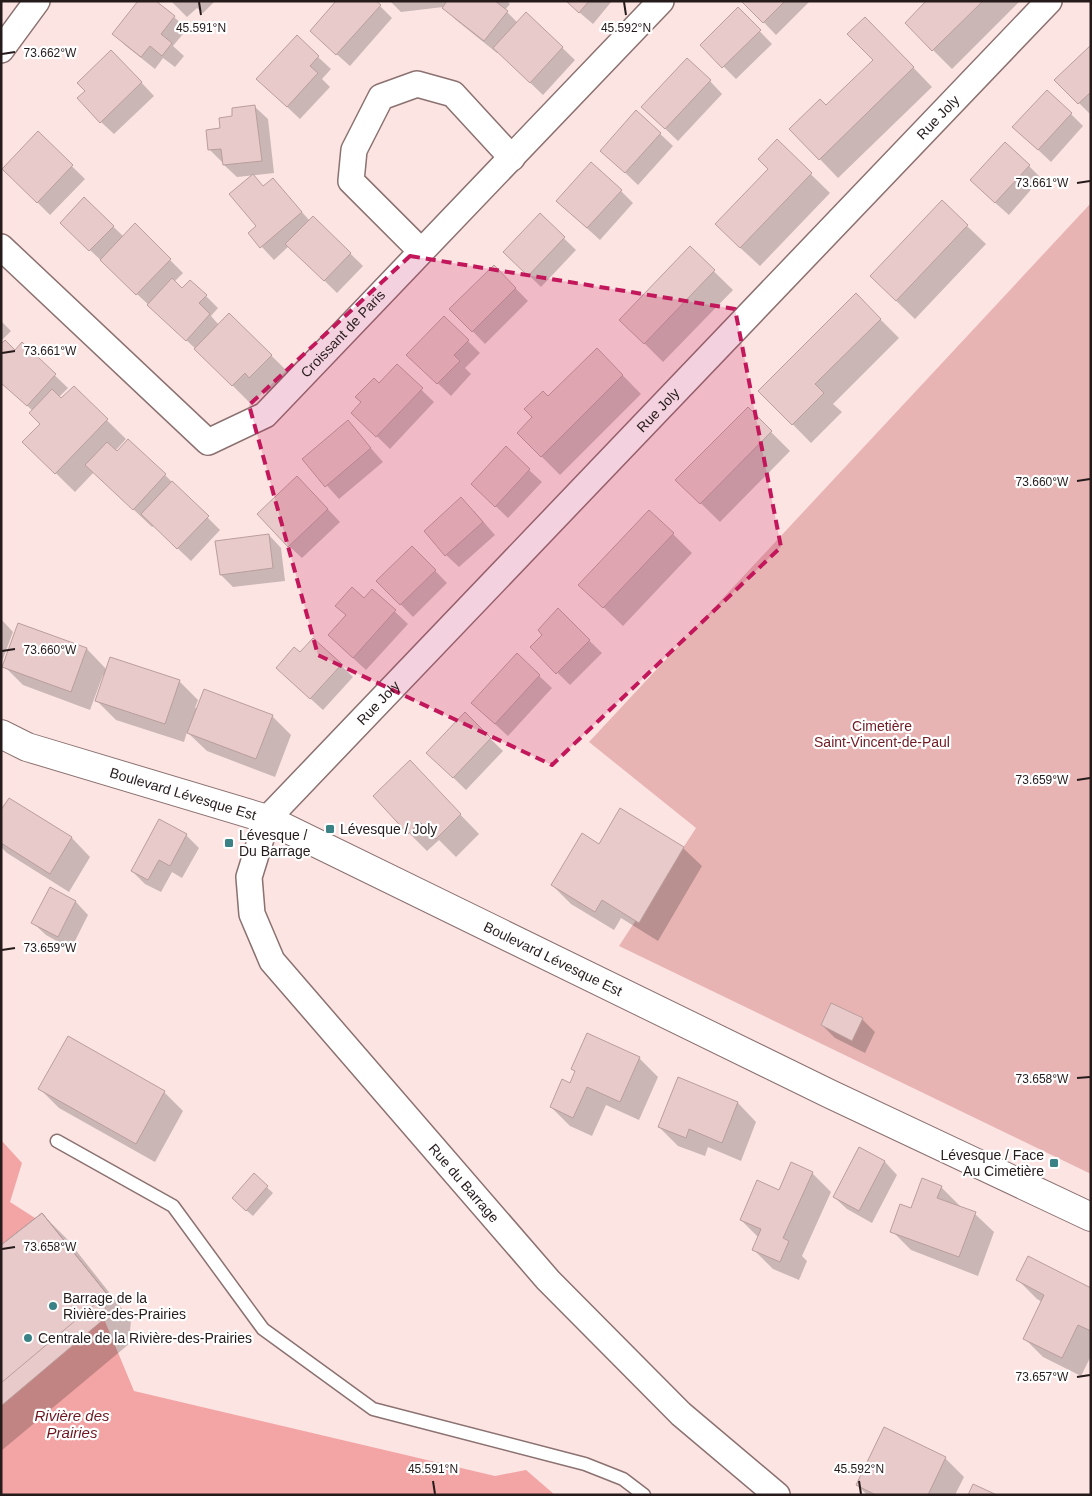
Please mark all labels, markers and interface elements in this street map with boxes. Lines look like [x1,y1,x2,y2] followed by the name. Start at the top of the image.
[176,21,226,35] text: 45.591°N
[601,21,651,35] text: 45.592°N
[24,46,77,60] text: 73.662°W
[913,92,962,142] street label: Rue Joly
[1016,176,1069,190] text: 73.661°W
[297,287,388,381] street label: Croissant de Paris
[24,344,77,358] text: 73.661°W
[633,385,683,435] street label: Rue Joly
[1016,475,1069,489] text: 73.660°W
[24,643,77,657] text: 73.660°W
[354,678,403,728] street label: Rue Joly
[814,718,950,750] park label: Cimetière Saint-Vincent-de-Paul
[108,764,258,823] street label: Boulevard Lévesque Est
[1016,773,1069,787] text: 73.659°W
[340,821,437,837] place label: Lévesque / Joly
[324,823,336,835] marker: Lévesque / Joly
[239,827,311,859] place label: Lévesque / Du Barrage
[223,837,235,849] marker: Lévesque / Du Barrage
[481,918,625,999] street label: Boulevard Lévesque Est
[24,941,77,955] text: 73.659°W
[1016,1072,1069,1086] text: 73.658°W
[426,1140,503,1226] street label: Rue du Barrage
[940,1147,1044,1179] place label: Lévesque / Face Au Cimetière
[1048,1157,1060,1169] marker: Lévesque / Face Au Cimetière
[24,1240,77,1254] text: 73.658°W
[63,1290,186,1322] place label: Barrage de la Rivière-des-Prairies
[47,1300,59,1312] marker: Barrage de la Rivière-des-Prairies
[38,1330,252,1346] place label: Centrale de la Rivière-des-Prairies
[22,1332,34,1344] marker: Centrale de la Rivière-des-Prairies
[1016,1370,1069,1384] text: 73.657°W
[34,1407,110,1441] water label: Rivière des Prairies
[408,1462,458,1476] text: 45.591°N
[834,1462,884,1476] text: 45.592°N

